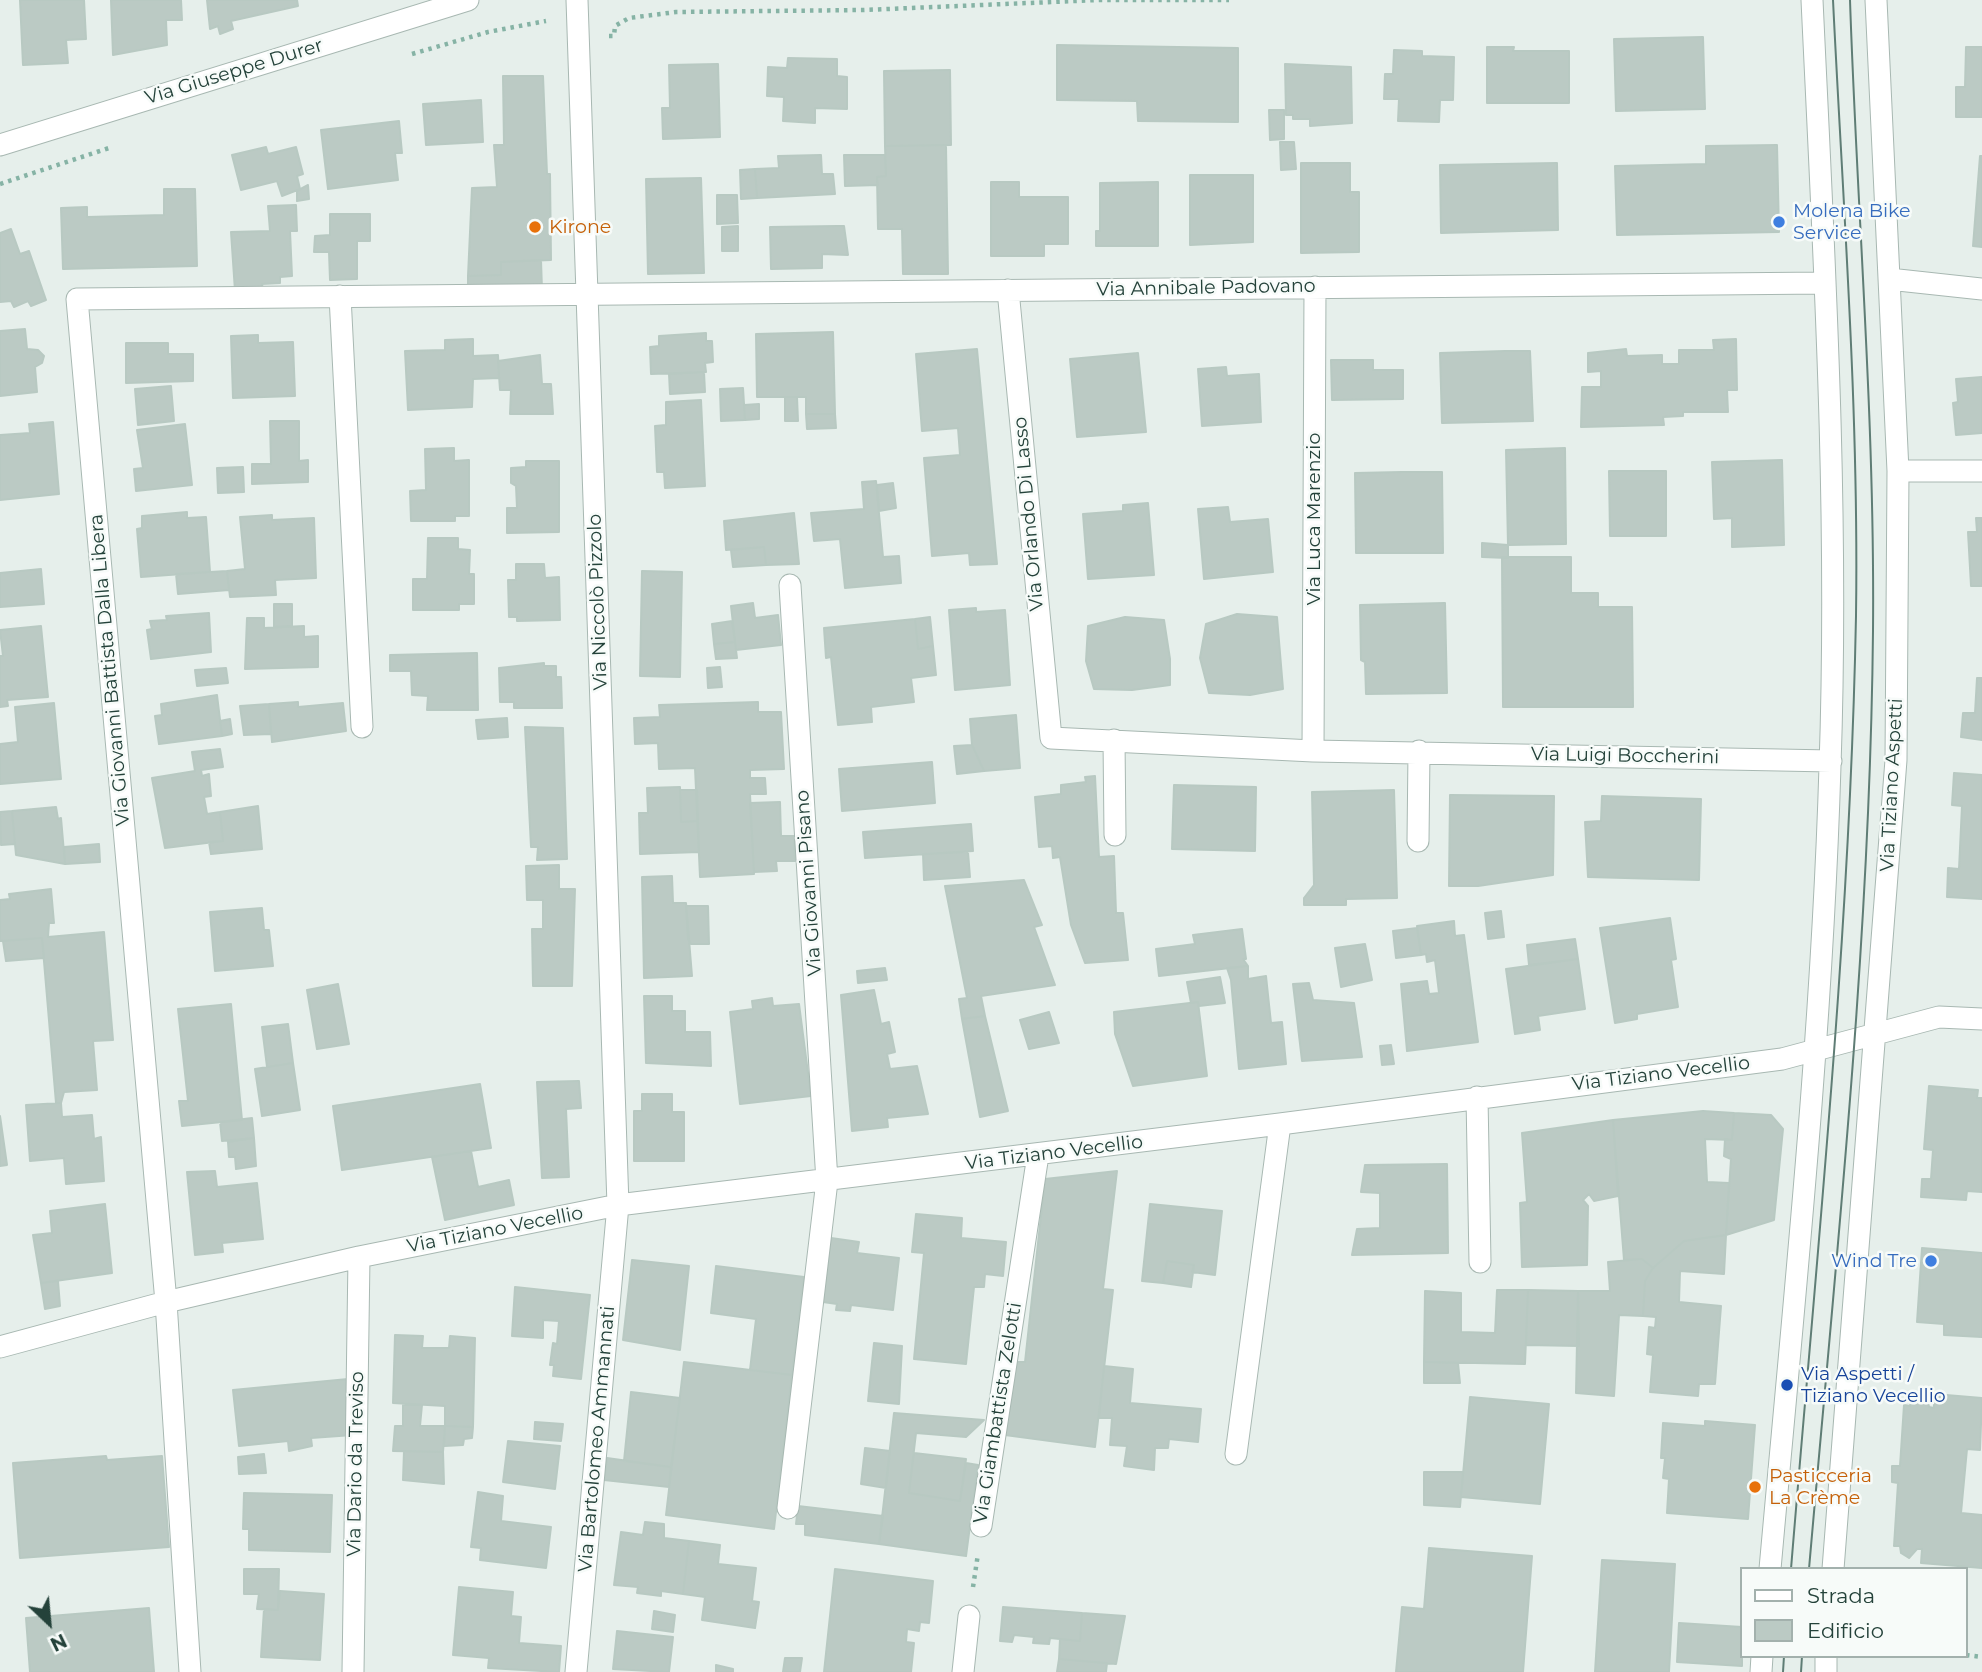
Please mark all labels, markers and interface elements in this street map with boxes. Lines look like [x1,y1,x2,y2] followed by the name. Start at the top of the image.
[142,34,326,110] street label: Via Giuseppe Durer
[1793,200,1911,244] place label: Molena Bike Service
[1771,214,1787,230] marker: Molena Bike Service
[549,216,611,238] place label: Kirone
[527,219,543,235] marker: Kirone
[1096,275,1316,301] street label: Via Annibale Padovano
[1009,416,1049,612] street label: Via Orlando Di Lasso
[1303,433,1325,605] street label: Via Luca Marenzio
[85,513,135,827] street label: Via Giovanni Battista Dalla Libera
[584,513,612,691] street label: Via Niccolò Pizzolo
[1876,698,1908,872] street label: Via Tiziano Aspetti
[1531,743,1719,769] street label: Via Luigi Boccherini
[791,789,827,977] street label: Via Giovanni Pisano
[1571,1052,1751,1096] street label: Via Tiziano Vecellio
[964,1131,1144,1175] street label: Via Tiziano Vecellio
[405,1202,585,1258] street label: Via Tiziano Vecellio
[1831,1250,1917,1272] place label: Wind Tre
[1923,1253,1939,1269] marker: Wind Tre
[969,1301,1027,1525] street label: Via Giambattista Zelotti
[574,1305,620,1573] street label: Via Bartolomeo Ammannati
[1801,1363,1946,1407] place label: Via Aspetti / Tiziano Vecellio
[343,1371,369,1557] street label: Via Dario da Treviso
[1779,1377,1795,1393] marker: Via Aspetti / Tiziano Vecellio
[1769,1465,1872,1509] place label: Pasticceria La Crème
[1747,1479,1763,1495] marker: Pasticceria La Crème
[1741,1567,1968,1658] legend
[1807,1583,1875,1608] text: Strada
[14,1588,84,1658] north arrow
[1807,1618,1884,1643] text: Edificio
[46,1629,70,1656] text: N

